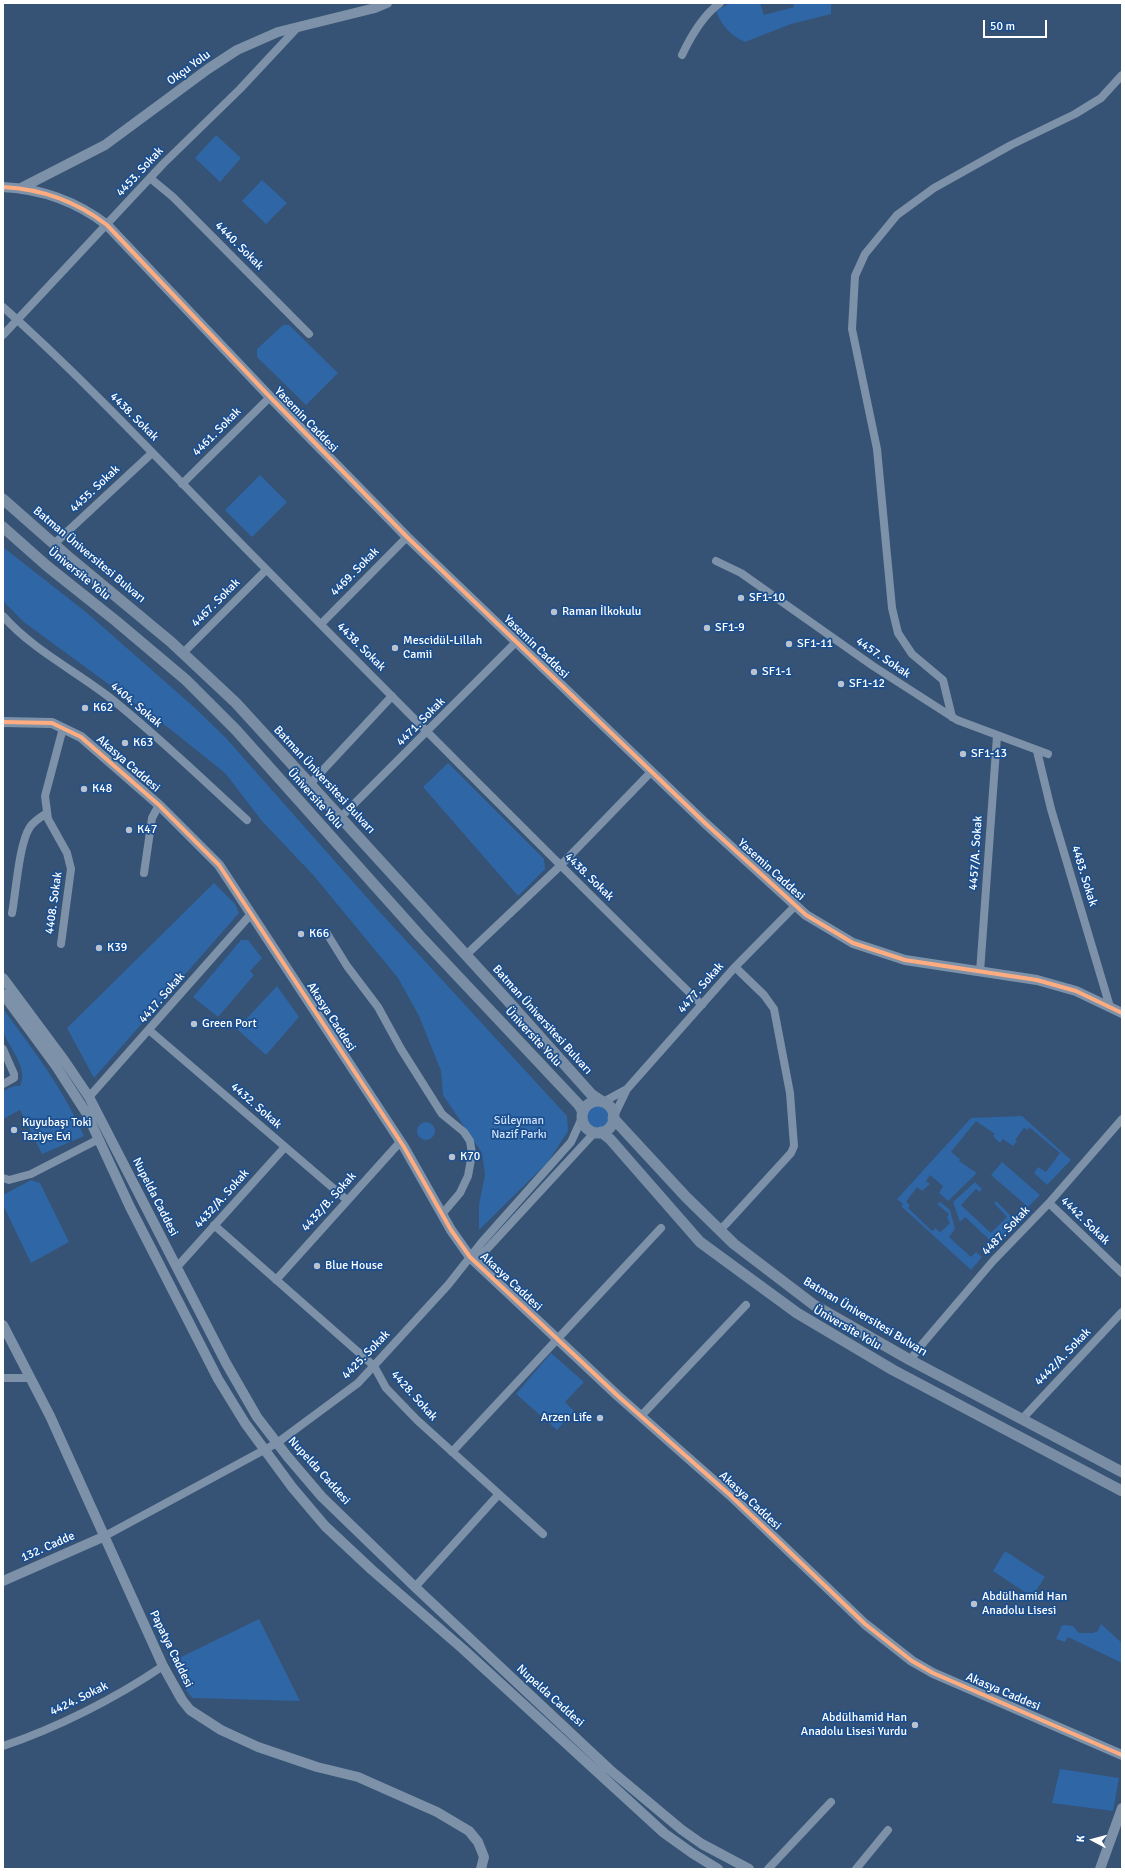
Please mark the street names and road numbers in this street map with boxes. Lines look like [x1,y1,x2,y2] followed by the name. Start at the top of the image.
[165,47,213,89] street label: Okçu Yolu
[113,144,167,200] street label: 4453. Sokak
[212,219,266,273] street label: 4440. Sokak
[271,384,341,456] street label: Yasemin Caddesi
[107,390,161,444] street label: 4438. Sokak
[190,405,244,459] street label: 4461. Sokak
[67,462,123,516] street label: 4455. Sokak
[30,504,148,606] street label: Batman Üniversitesi Bulvarı
[45,544,113,604] street label: Üniversite Yolu
[328,545,382,599] street label: 4469. Sokak
[189,576,243,630] street label: 4467. Sokak
[500,612,572,682] street label: Yasemin Caddesi
[334,620,388,674] street label: 4438. Sokak
[853,634,913,682] street label: 4457. Sokak
[107,679,165,731] street label: 4404. Sokak
[394,695,448,749] street label: 4471. Sokak
[270,723,378,837] street label: Batman Üniversitesi Bulvarı
[93,733,163,795] street label: Akasya Caddesi
[284,766,346,832] street label: Üniversite Yolu
[966,815,986,891] street label: 4457/A. Sokak
[734,836,808,904] street label: Yasemin Caddesi
[1068,844,1100,908] street label: 4483. Sokak
[561,850,617,904] street label: 4438. Sokak
[43,871,65,935] street label: 4408. Sokak
[675,960,727,1016] street label: 4477. Sokak
[489,962,595,1078] street label: Batman Üniversitesi Bulvarı
[136,970,188,1026] street label: 4417. Sokak
[303,980,359,1054] street label: Akasya Caddesi
[502,1004,564,1070] street label: Üniversite Yolu
[228,1080,284,1132] street label: 4432. Sokak
[129,1155,181,1239] street label: Nupelda Caddesi
[192,1166,252,1232] street label: 4432/A. Sokak
[299,1169,359,1235] street label: 4432/B. Sokak
[1057,1194,1113,1248] street label: 4442. Sokak
[979,1203,1033,1259] street label: 4487. Sokak
[477,1250,545,1314] street label: Akasya Caddesi
[800,1274,930,1360] street label: Batman Üniversitesi Bulvarı
[810,1303,884,1353] street label: Üniversite Yolu
[1032,1325,1094,1389] street label: 4442/A. Sokak
[339,1327,393,1383] street label: 4425. Sokak
[388,1368,440,1424] street label: 4428. Sokak
[285,1434,353,1508] street label: Nupelda Caddesi
[716,1469,784,1533] street label: Akasya Caddesi
[19,1529,77,1565] street label: 132. Cadde
[146,1608,196,1690] street label: Papatya Caddesi
[513,1662,587,1730] street label: Nupelda Caddesi
[964,1670,1042,1714] street label: Akasya Caddesi
[48,1679,110,1719] street label: 4424. Sokak

